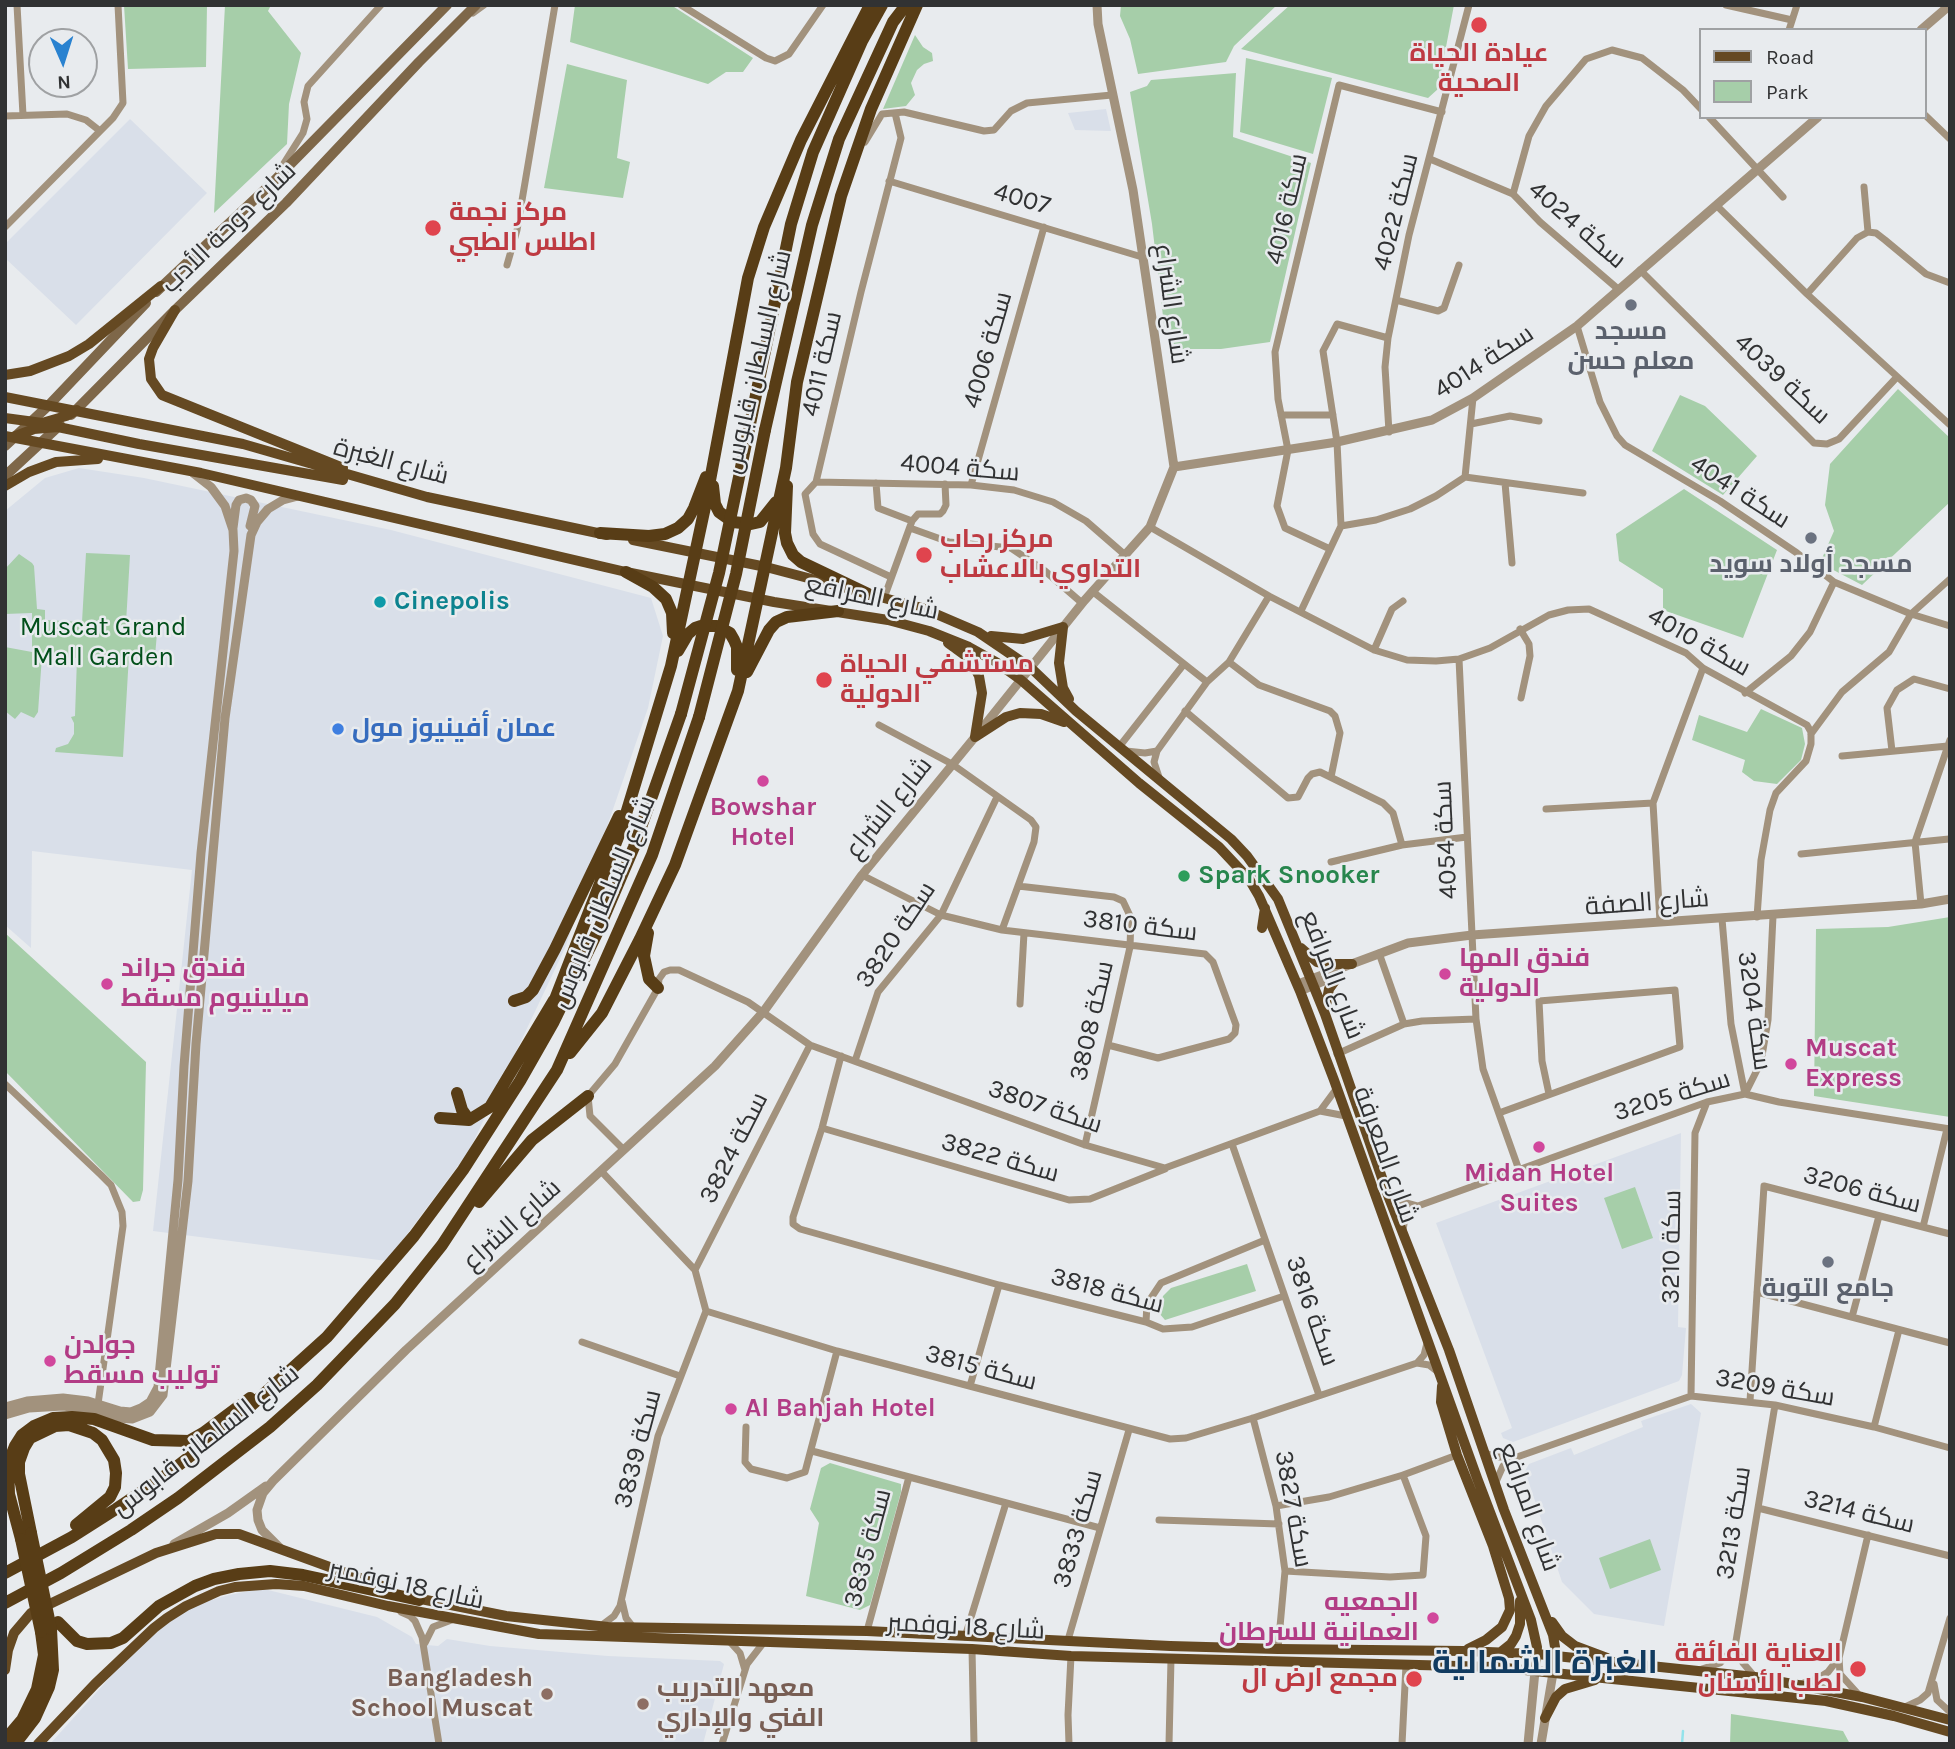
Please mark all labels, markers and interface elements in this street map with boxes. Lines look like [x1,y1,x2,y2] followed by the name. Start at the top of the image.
[1469,15,1489,35] marker: عيادة الحياة الصحية
[28,28,98,98] north arrow
[1700,28,1927,119] legend
[1410,38,1548,100] place label: عيادة الحياة الصحية
[1766,45,1814,69] text: Road
[57,71,71,93] text: N
[1766,80,1809,104] text: Park
[1259,150,1315,268] street label: سكة 4016
[1366,150,1426,274] street label: سكة 4022
[155,156,303,300] street label: شارع دوحة الأدب
[1522,174,1632,276] street label: سكة 4024
[990,176,1054,222] street label: 4007
[449,197,597,258] place label: مركز نجمة اطلس الطبي
[423,218,443,238] marker: مركز نجمة اطلس الطبي
[1147,242,1195,366] street label: شارع الشراع
[717,247,799,477] street label: شارع السلطان قابوس
[956,288,1020,412] street label: سكة 4006
[1623,297,1639,313] marker: مسجد معلم حسن
[795,308,849,420] street label: سكة 4011
[1568,316,1694,378] place label: مسجد معلم حسن
[1428,318,1540,406] street label: سكة 4014
[1727,327,1837,431] street label: سكة 4039
[330,432,452,492] street label: شارع الغبرة
[899,447,1021,489] street label: سكة 4004
[1684,448,1796,536] street label: سكة 4041
[940,524,1141,586] place label: مركز رحاب التداوي بالاعشاب
[1803,530,1819,546] marker: مسجد أولاد سويد
[914,545,934,565] marker: مركز رحاب التداوي بالاعشاب
[1709,549,1913,581] place label: مسجد أولاد سويد
[803,569,941,627] street label: شارع المرافع
[394,586,510,618] place label: Cinepolis
[372,594,388,610] marker: Cinepolis
[1642,600,1756,684] street label: سكة 4010
[20,612,186,674] park label: Muscat Grand Mall Garden
[840,649,1034,710] place label: مستشفي الحياة الدولية
[814,670,834,690] marker: مستشفي الحياة الدولية
[352,713,556,745] place label: عمان أفينيوز مول
[330,721,346,737] marker: عمان أفينيوز مول
[839,751,939,865] street label: شارع الشراع
[755,773,771,789] marker: Bowshar Hotel
[1427,780,1465,900] street label: سكة 4054
[545,791,663,1013] street label: شارع السلطان قابوس
[710,792,816,854] place label: Bowshar Hotel
[1198,860,1379,892] place label: Spark Snooker
[1176,868,1192,884] marker: Spark Snooker
[849,876,943,994] street label: سكة 3820
[1584,883,1710,923] street label: شارع الصفة
[1081,903,1199,949] street label: سكة 3810
[1293,906,1371,1044] street label: شارع المرافع
[1459,943,1590,1004] place label: فندق المها الدولية
[1730,949,1778,1073] street label: سكة 3204
[121,953,310,1014] place label: فندق جراند ميلينيوم مسقط
[1063,958,1121,1084] street label: سكة 3808
[1437,966,1453,982] marker: فندق المها الدولية
[99,976,115,992] marker: فندق جراند ميلينيوم مسقط
[1805,1033,1902,1094] place label: Muscat Express
[1783,1056,1799,1072] marker: Muscat Express
[1610,1063,1734,1129] street label: سكة 3205
[984,1073,1106,1141] street label: سكة 3807
[1346,1082,1424,1228] street label: شارع المعرفة
[693,1087,775,1209] street label: سكة 3824
[937,1126,1063,1190] street label: سكة 3822
[1531,1139,1547,1155] marker: Midan Hotel Suites
[1464,1158,1614,1220] place label: Midan Hotel Suites
[1800,1159,1924,1221] street label: سكة 3206
[456,1173,568,1277] street label: شارع الشراع
[1655,1190,1689,1304] street label: سكة 3210
[1279,1252,1345,1370] street label: سكة 3816
[1820,1254,1836,1270] marker: جامع التوبة
[1047,1261,1167,1321] street label: سكة 3818
[1762,1273,1894,1305] place label: جامع التوبة
[64,1330,219,1392] place label: جولدن توليب مسقط
[922,1338,1040,1398] street label: سكة 3815
[42,1353,58,1369] marker: جولدن توليب مسقط
[106,1358,306,1524] street label: شارع السلطان قابوس
[1713,1362,1837,1414] street label: سكة 3209
[607,1386,669,1512] street label: سكة 3839
[745,1393,936,1425] place label: Al Bahjah Hotel
[723,1401,739,1417] marker: Al Bahjah Hotel
[1491,1438,1567,1576] street label: شارع المرافع
[1267,1448,1319,1570] street label: سكة 3827
[1710,1464,1758,1582] street label: سكة 3213
[1046,1466,1110,1592] street label: سكة 3833
[1800,1483,1918,1541] street label: سكة 3214
[837,1485,899,1611] street label: سكة 3835
[325,1553,487,1617] street label: شارع 18 نوفمبر
[1219,1587,1419,1648] place label: الجمعيه العمانية للسرطان
[886,1607,1046,1647] street label: شارع 18 نوفمبر
[1425,1610,1441,1626] marker: الجمعيه العمانية للسرطان
[1674,1638,1842,1700] place label: العناية الفائقة لطب الأسنان
[1432,1644,1658,1684] district label: الغبرة الشمالية
[1848,1659,1868,1679] marker: العناية الفائقة لطب الأسنان
[351,1663,533,1724] place label: Bangladesh School Muscat
[1242,1663,1398,1695] place label: مجمع ارض ال
[1404,1669,1424,1689] marker: مجمع ارض ال
[657,1673,824,1734] place label: معهد التدريب الفني والإداري
[539,1686,555,1702] marker: Bangladesh School Muscat
[635,1696,651,1712] marker: معهد التدريب الفني والإداري

